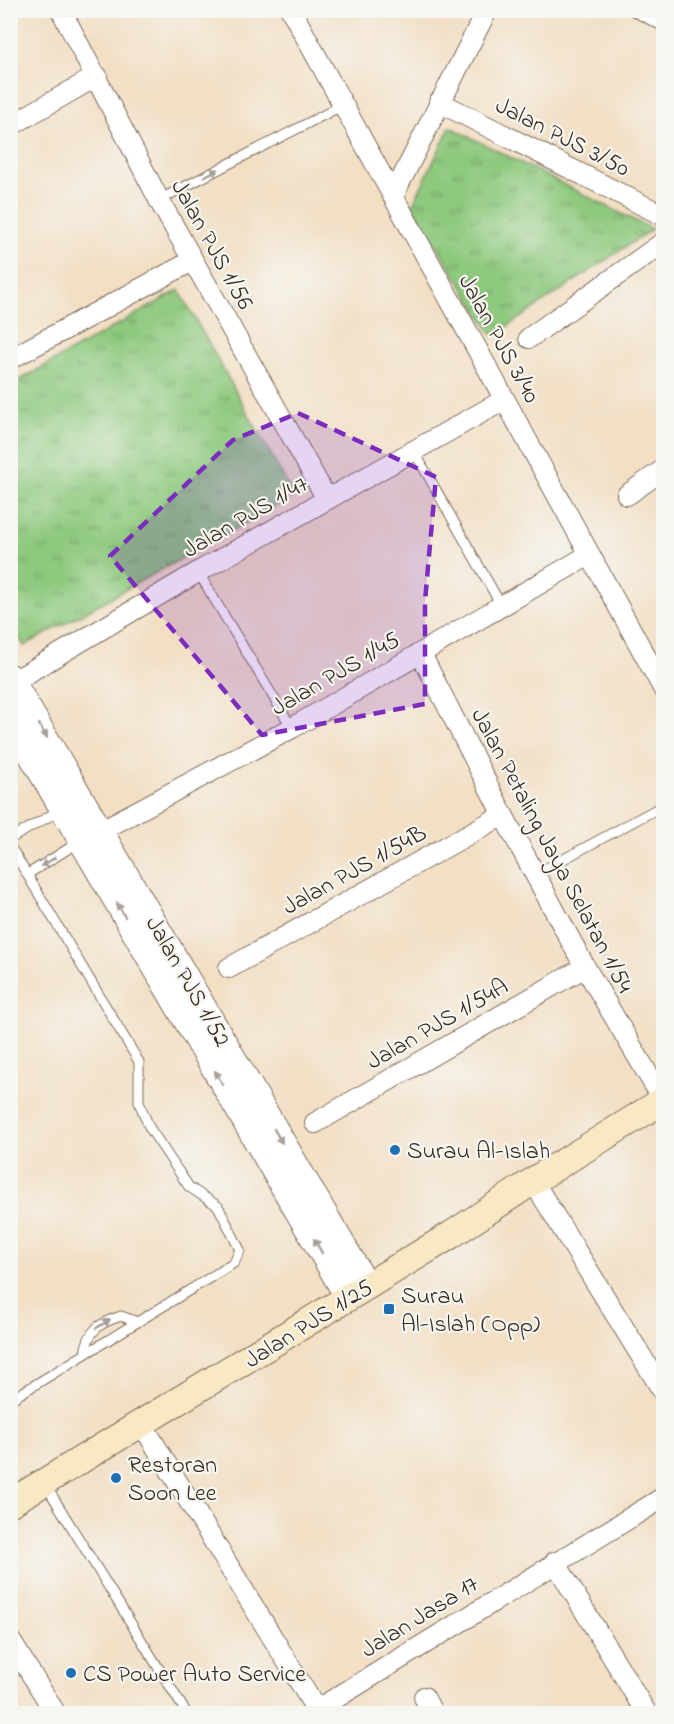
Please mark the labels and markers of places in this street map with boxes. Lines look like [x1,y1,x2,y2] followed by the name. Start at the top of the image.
[407,1135,550,1170] place label: Surau Al-Islah
[388,1143,402,1157] marker: Surau Al-Islah
[401,1280,540,1343] place label: Surau Al-Islah (Opp)
[382,1302,396,1316] marker: Surau Al-Islah (Opp)
[128,1449,217,1512] place label: Restoran Soon Lee
[109,1471,123,1485] marker: Restoran Soon Lee
[83,1658,306,1693] place label: CS Power Auto Service
[64,1666,78,1680] marker: CS Power Auto Service

